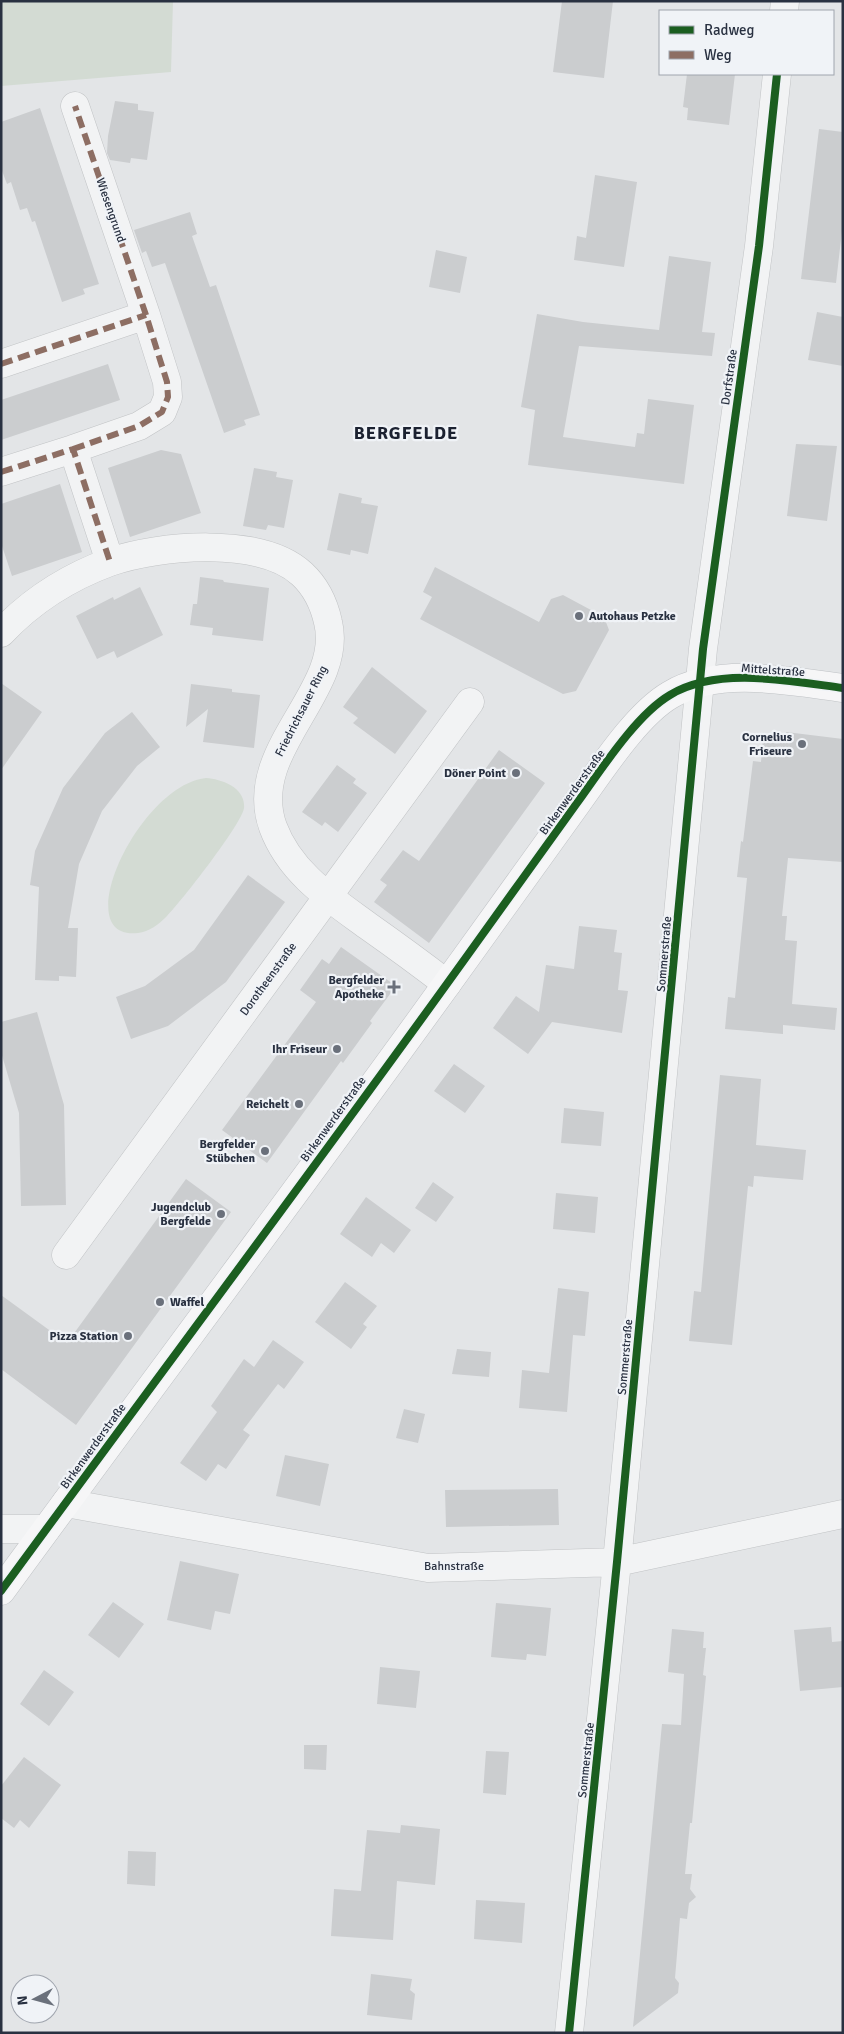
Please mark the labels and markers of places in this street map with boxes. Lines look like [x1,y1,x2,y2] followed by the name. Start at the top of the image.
[589,609,676,624] place label: Autohaus Petzke
[573,610,585,622] marker: Autohaus Petzke
[742,730,793,759] place label: Cornelius Friseure
[796,738,808,750] marker: Cornelius Friseure
[444,766,506,781] place label: Döner Point
[510,767,522,779] marker: Döner Point
[329,973,384,1002] place label: Bergfelder Apotheke
[388,981,400,993] marker: Bergfelder Apotheke
[272,1042,327,1057] place label: Ihr Friseur
[331,1043,343,1055] marker: Ihr Friseur
[246,1097,290,1112] place label: Reichelt
[293,1098,305,1110] marker: Reichelt
[200,1137,255,1166] place label: Bergfelder Stübchen
[259,1145,271,1157] marker: Bergfelder Stübchen
[151,1200,212,1229] place label: Jugendclub Bergfelde
[215,1208,227,1220] marker: Jugendclub Bergfelde
[170,1295,205,1310] place label: Waffel
[154,1296,166,1308] marker: Waffel
[50,1329,118,1344] place label: Pizza Station
[122,1330,134,1342] marker: Pizza Station

